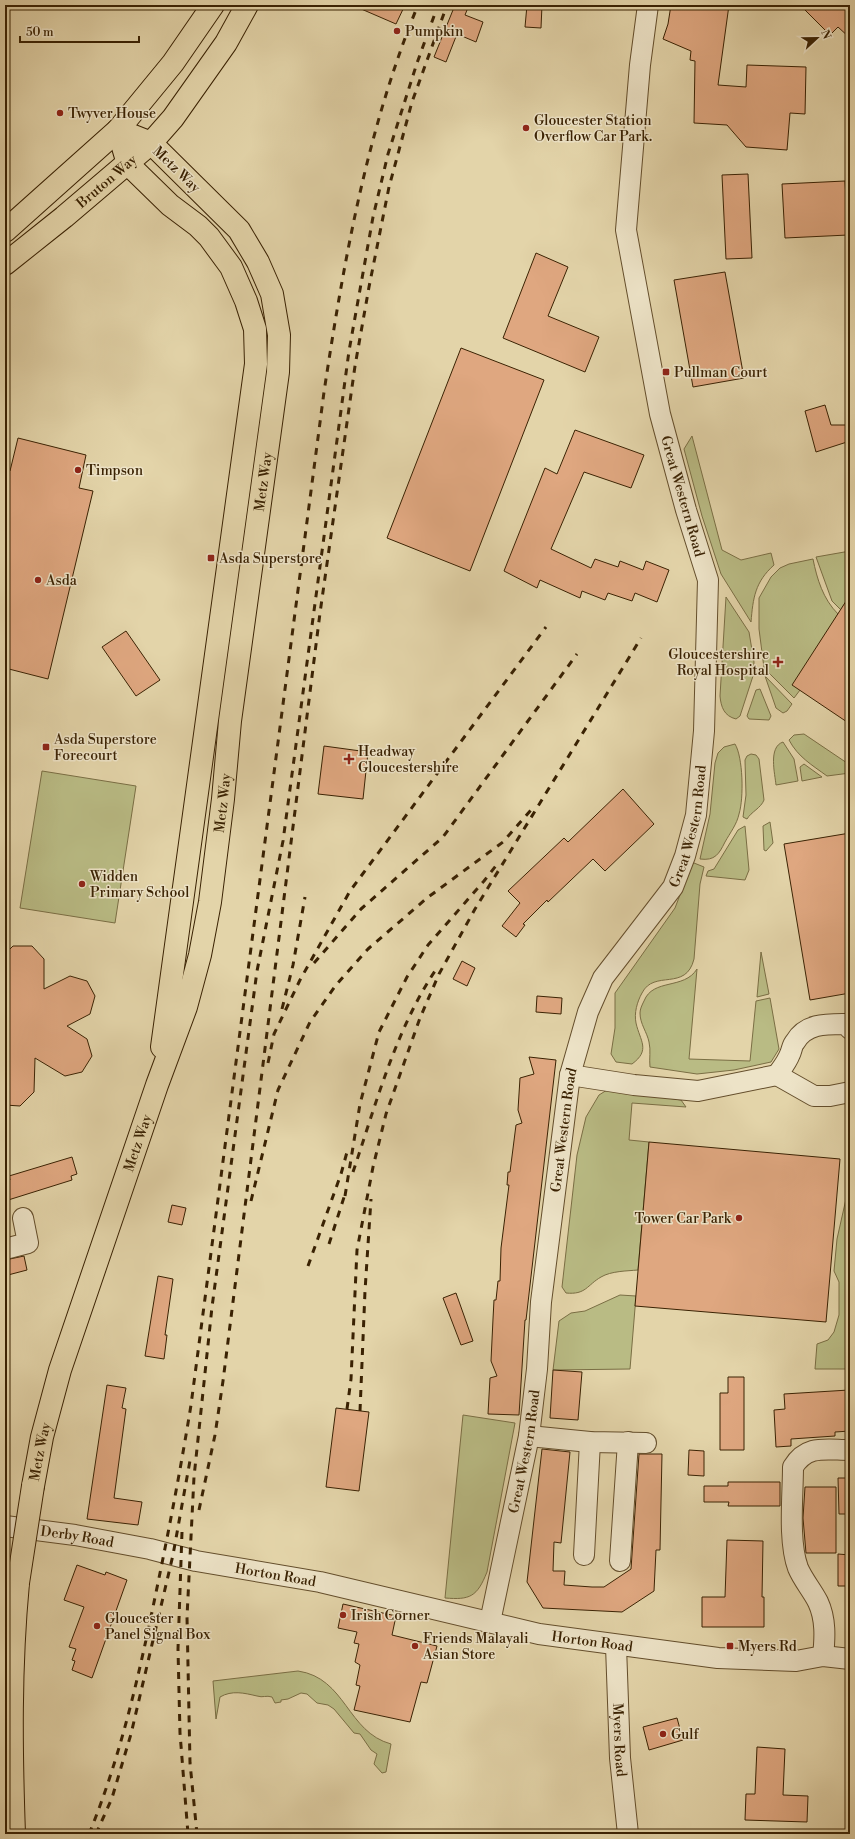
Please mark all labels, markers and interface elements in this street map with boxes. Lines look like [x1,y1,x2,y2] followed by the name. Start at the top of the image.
[20,18,139,44] scale bar
[797,18,837,58] north arrow
[405,23,464,41] place label: Pumpkin
[26,25,54,40] text: 50 m
[392,26,402,36] marker: Pumpkin
[817,28,834,42] text: N
[68,105,156,123] place label: Twyver House
[55,108,65,118] marker: Twyver House
[534,112,652,146] place label: Gloucester Station Overflow Car Park.
[521,123,531,133] marker: Gloucester Station Overflow Car Park.
[149,143,204,197] street label: Metz Way
[72,151,141,213] street label: Bruton Way
[674,364,767,382] place label: Pullman Court
[661,367,671,377] marker: Pullman Court
[656,434,708,559] street label: Great Western Road
[251,451,277,513] street label: Metz Way
[86,462,144,480] place label: Timpson
[73,465,83,475] marker: Timpson
[218,550,322,568] place label: Asda Superstore
[206,553,216,563] marker: Asda Superstore
[45,572,78,590] place label: Asda
[33,575,43,585] marker: Asda
[668,646,769,680] place label: Gloucestershire Royal Hospital
[772,656,784,668] marker: Gloucestershire Royal Hospital
[53,731,157,765] place label: Asda Superstore Forecourt
[41,742,51,752] marker: Asda Superstore Forecourt
[358,743,459,777] place label: Headway Gloucestershire
[343,753,355,765] marker: Headway Gloucestershire
[666,764,711,890] street label: Great Western Road
[211,772,235,834] street label: Metz Way
[89,868,189,902] place label: Widden Primary School
[77,879,87,889] marker: Widden Primary School
[547,1066,582,1193] street label: Great Western Road
[120,1112,156,1174] street label: Metz Way
[634,1210,732,1228] place label: Tower Car Park
[734,1213,744,1223] marker: Tower Car Park
[505,1389,544,1515] street label: Great Western Road
[26,1420,56,1483] street label: Metz Way
[39,1523,115,1552] street label: Derby Road
[233,1560,317,1591] street label: Horton Road
[351,1607,430,1625] place label: Irish Corner
[105,1610,211,1644] place label: Gloucester Panel Signal Box
[338,1610,348,1620] marker: Irish Corner
[92,1621,102,1631] marker: Gloucester Panel Signal Box
[550,1628,634,1657] street label: Horton Road
[422,1630,529,1664] place label: Friends Malayali Asian Store
[738,1638,797,1656] place label: Myers Rd
[410,1641,420,1651] marker: Friends Malayali Asian Store
[725,1641,735,1651] marker: Myers Rd
[608,1703,630,1778] street label: Myers Road
[671,1726,699,1744] place label: Gulf
[658,1729,668,1739] marker: Gulf

